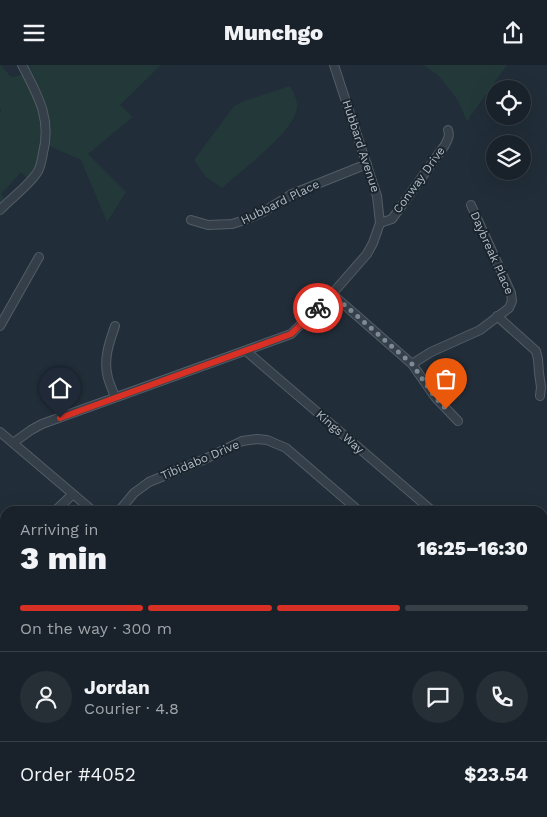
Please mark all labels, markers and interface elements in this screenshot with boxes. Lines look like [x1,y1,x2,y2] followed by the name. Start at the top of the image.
[20,19,48,47] icon: menu
[499,19,527,47] icon: share
[224,20,323,45] text: Munchgo
[486,80,531,180] map controls
[486,80,531,125] button: locate
[339,98,383,194] street label: Hubbard Avenue
[486,135,531,180] button: layers
[390,144,448,216] street label: Conway Drive
[238,177,322,227] street label: Hubbard Place
[467,209,517,297] street label: Daybreak Place
[293,283,343,333] courier
[304,294,332,322] icon: bike
[425,358,467,409] pin
[432,365,460,393] icon: bag
[39,367,81,418] pin
[46,374,74,402] icon: home
[313,407,367,457] street label: Kings Way
[159,437,241,483] street label: Tibidabo Drive
[20,520,98,539] text: Arriving in
[417,537,528,560] text: 16:25–16:30
[20,539,107,577] text: 3 min
[20,619,172,638] text: On the way · 300 m
[20,671,72,723] button: person
[412,671,464,723] button: chat
[476,671,528,723] button: phone
[84,676,150,699] text: Jordan
[84,699,179,718] text: Courier · 4.8
[20,763,136,786] text: Order #4052
[464,763,528,786] text: $23.54

